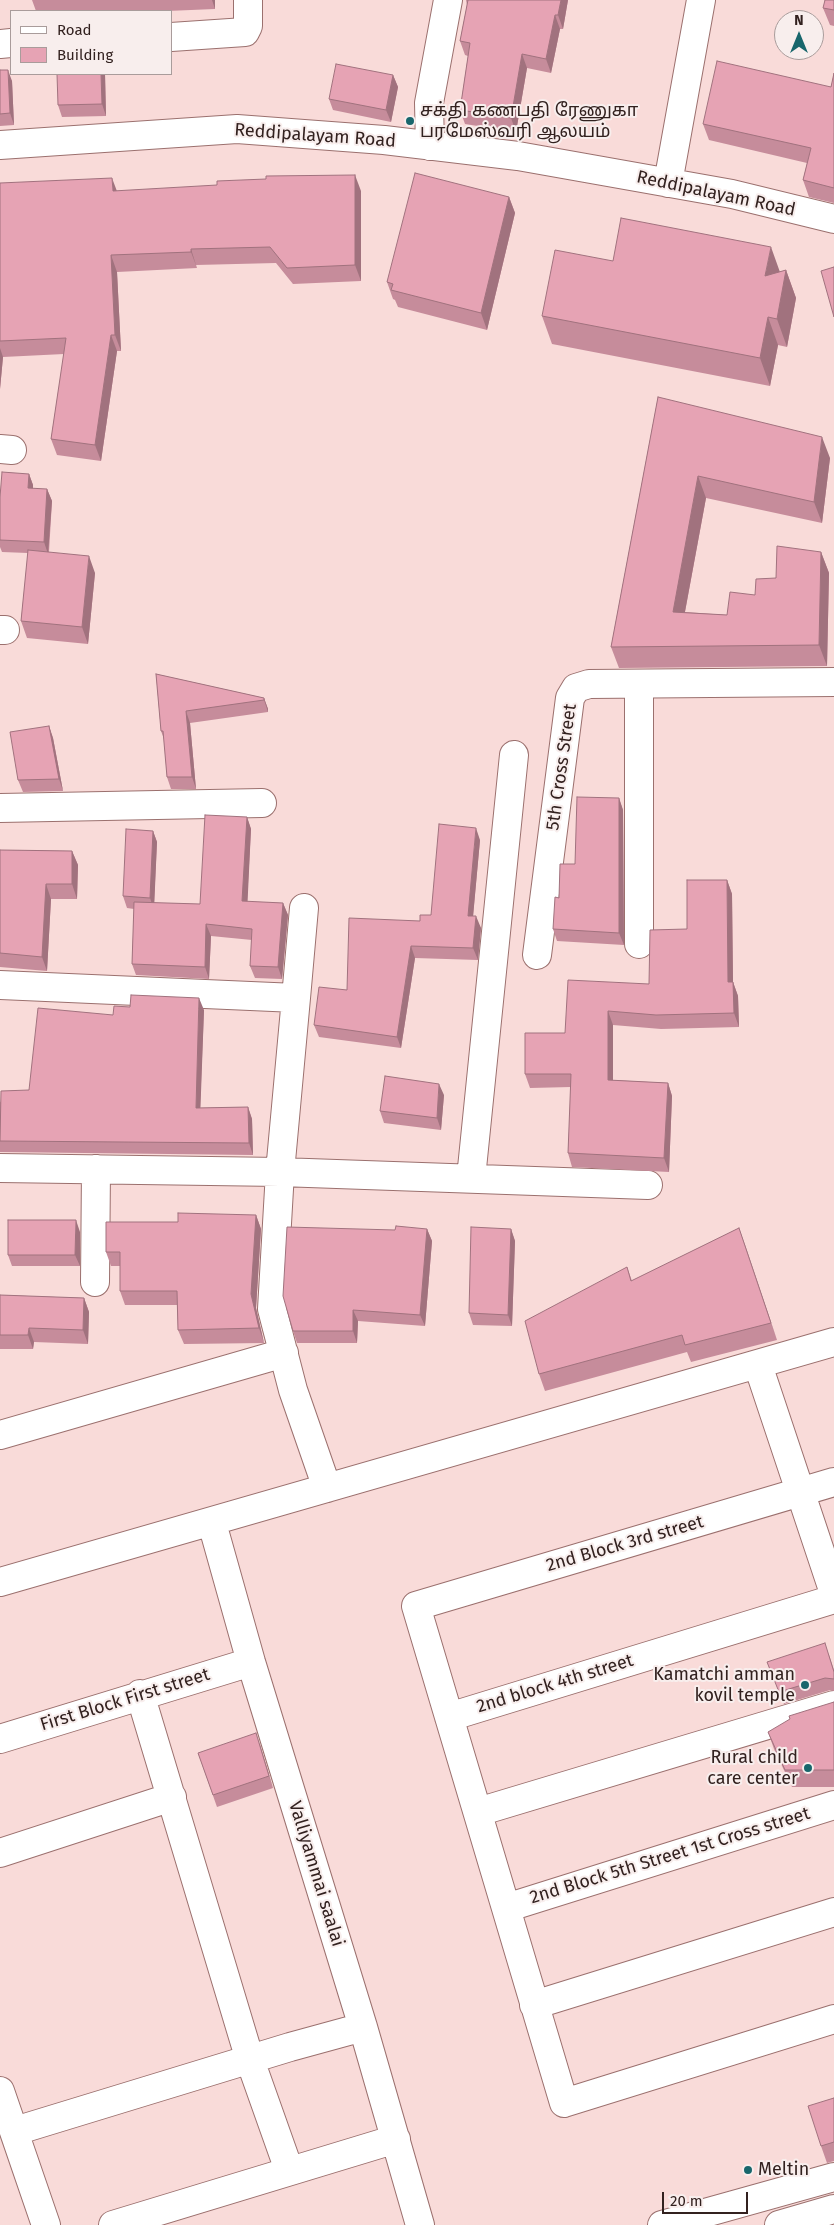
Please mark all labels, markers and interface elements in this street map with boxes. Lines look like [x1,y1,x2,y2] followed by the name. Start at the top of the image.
[10,10,172,75] legend
[774,10,824,60] north arrow
[794,12,804,29] text: N
[57,21,92,39] text: Road
[57,46,113,64] text: Building
[420,100,638,142] place label: சக்தி கணபதி ரேணுகா பரமேஸ்வரி ஆலயம்
[404,115,416,127] marker: சக்தி கணபதி ரேணுகா பரமேஸ்வரி ஆலயம்
[233,120,397,152] street label: Reddipalayam Road
[635,167,797,221] street label: Reddipalayam Road
[542,702,582,832] street label: 5th Cross Street
[544,1511,706,1577] street label: 2nd Block 3rd street
[474,1650,636,1718] street label: 2nd block 4th street
[38,1664,212,1736] street label: First Block First street
[653,1664,795,1706] place label: Kamatchi amman kovil temple
[799,1679,811,1691] marker: Kamatchi amman kovil temple
[707,1747,798,1790] place label: Rural child care center
[802,1762,814,1774] marker: Rural child care center
[284,1799,348,1949] street label: Valliyammai saalai
[527,1803,813,1909] street label: 2nd Block 5th Street 1st Cross street
[758,2159,809,2181] place label: Meltin
[742,2164,754,2176] marker: Meltin
[664,2182,750,2214] scale bar
[670,2192,703,2210] text: 20 m

